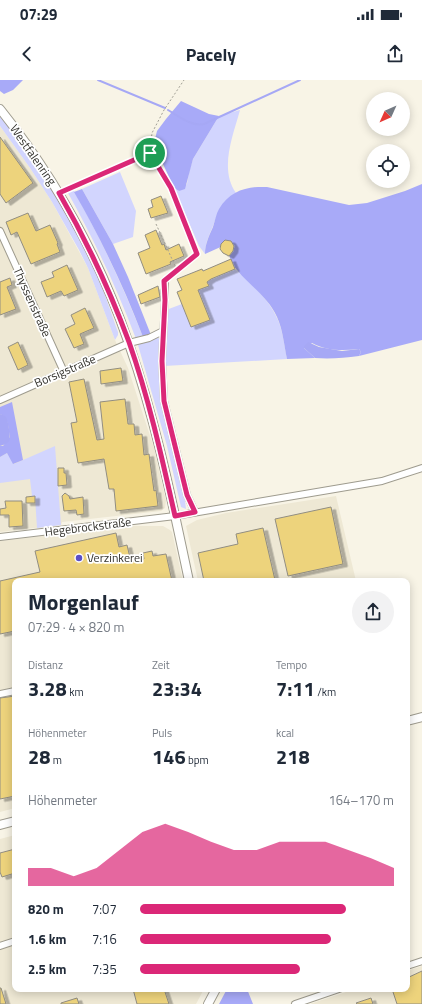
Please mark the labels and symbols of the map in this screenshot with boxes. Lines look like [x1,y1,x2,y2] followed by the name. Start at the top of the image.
[366,92,410,136] north arrow
[5,120,62,189] street label: Westfalenring
[133,136,167,170] pin
[9,264,56,340] street label: Thyssenstraße
[31,349,99,392] street label: Borsigstraße
[44,512,132,541] street label: Hegebrockstraße
[87,548,143,567] place label: Verzinkerei
[74,553,84,563] marker: Verzinkerei

